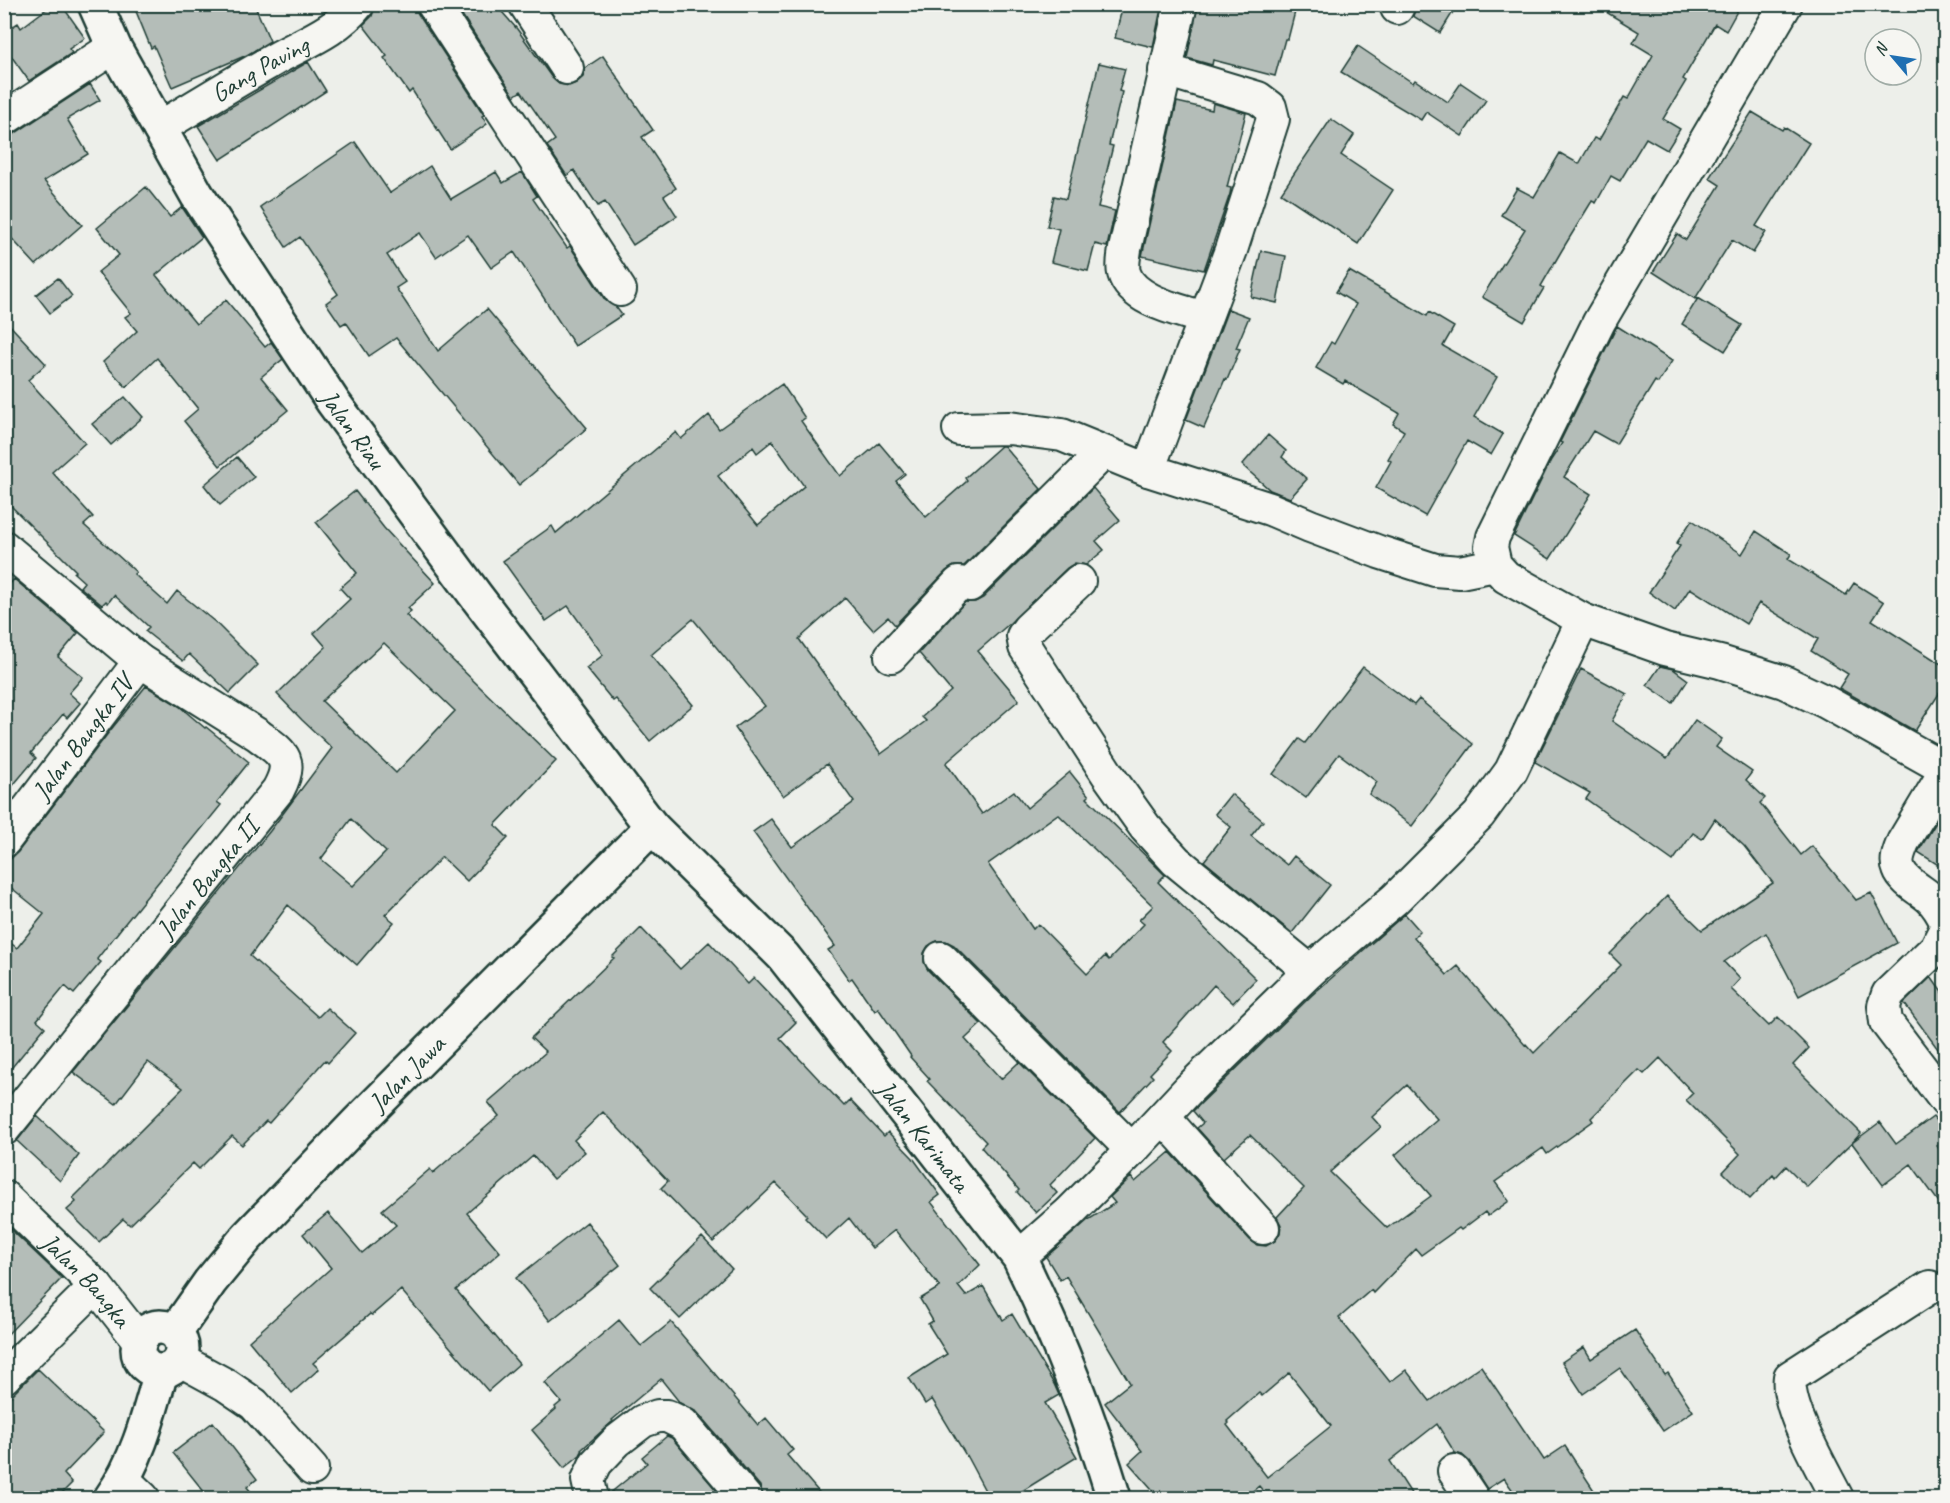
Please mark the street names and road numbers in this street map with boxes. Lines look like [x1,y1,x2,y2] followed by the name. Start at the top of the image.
[205,28,316,110] street label: Gang Paving
[311,382,394,478] street label: Jalan Riau
[24,664,144,808] street label: Jalan Bangka IV
[148,807,269,947] street label: Jalan Bangka II
[360,1027,453,1120] street label: Jalan Jawa
[868,1072,979,1200] street label: Jalan Karimata
[33,1225,139,1335] street label: Jalan Bangka

